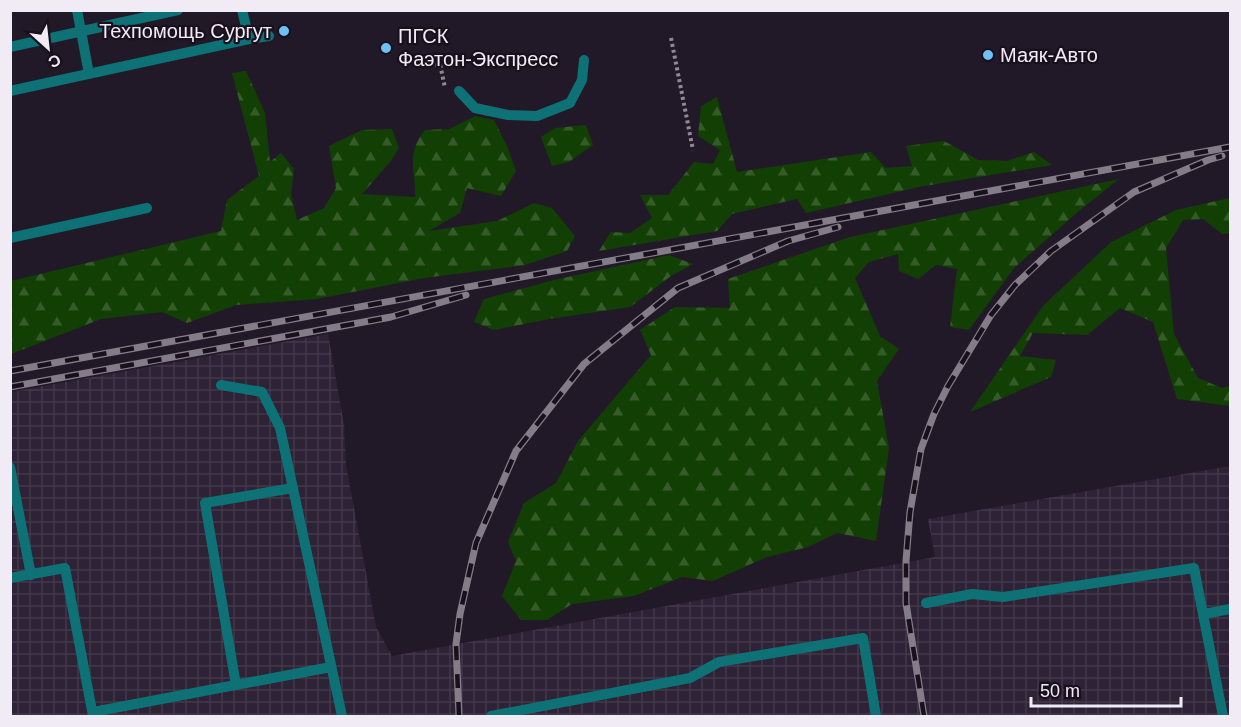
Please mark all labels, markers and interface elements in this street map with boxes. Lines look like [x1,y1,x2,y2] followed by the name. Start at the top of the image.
[18,18,78,78] north arrow
[99,20,272,42] place label: Техпомощь Сургут
[277,24,291,38] marker: Техпомощь Сургут
[398,25,558,70] place label: ПГСК Фаэтон-Экспресс
[379,41,393,55] marker: ПГСК Фаэтон-Экспресс
[1000,44,1098,66] place label: Маяк-Авто
[981,48,995,62] marker: Маяк-Авто
[45,51,64,71] text: С
[1031,670,1181,708] scale bar
[1040,681,1080,701] text: 50 m

